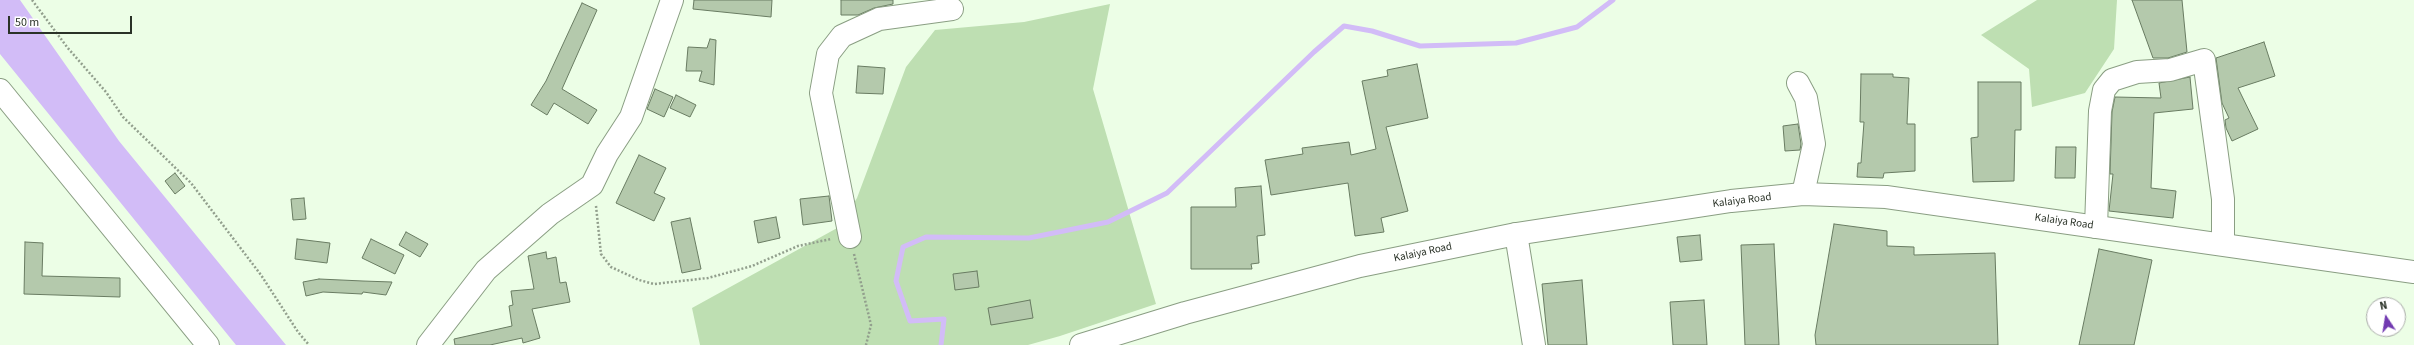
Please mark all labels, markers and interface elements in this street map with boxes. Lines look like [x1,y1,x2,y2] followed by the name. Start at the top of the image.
[10,8,134,34] scale bar
[15,14,39,31] text: 50 m
[1712,191,1772,211] street label: Kalaiya Road
[2034,211,2094,233] street label: Kalaiya Road
[1393,240,1453,266] street label: Kalaiya Road
[2366,297,2406,337] north arrow
[2378,298,2389,314] text: N

